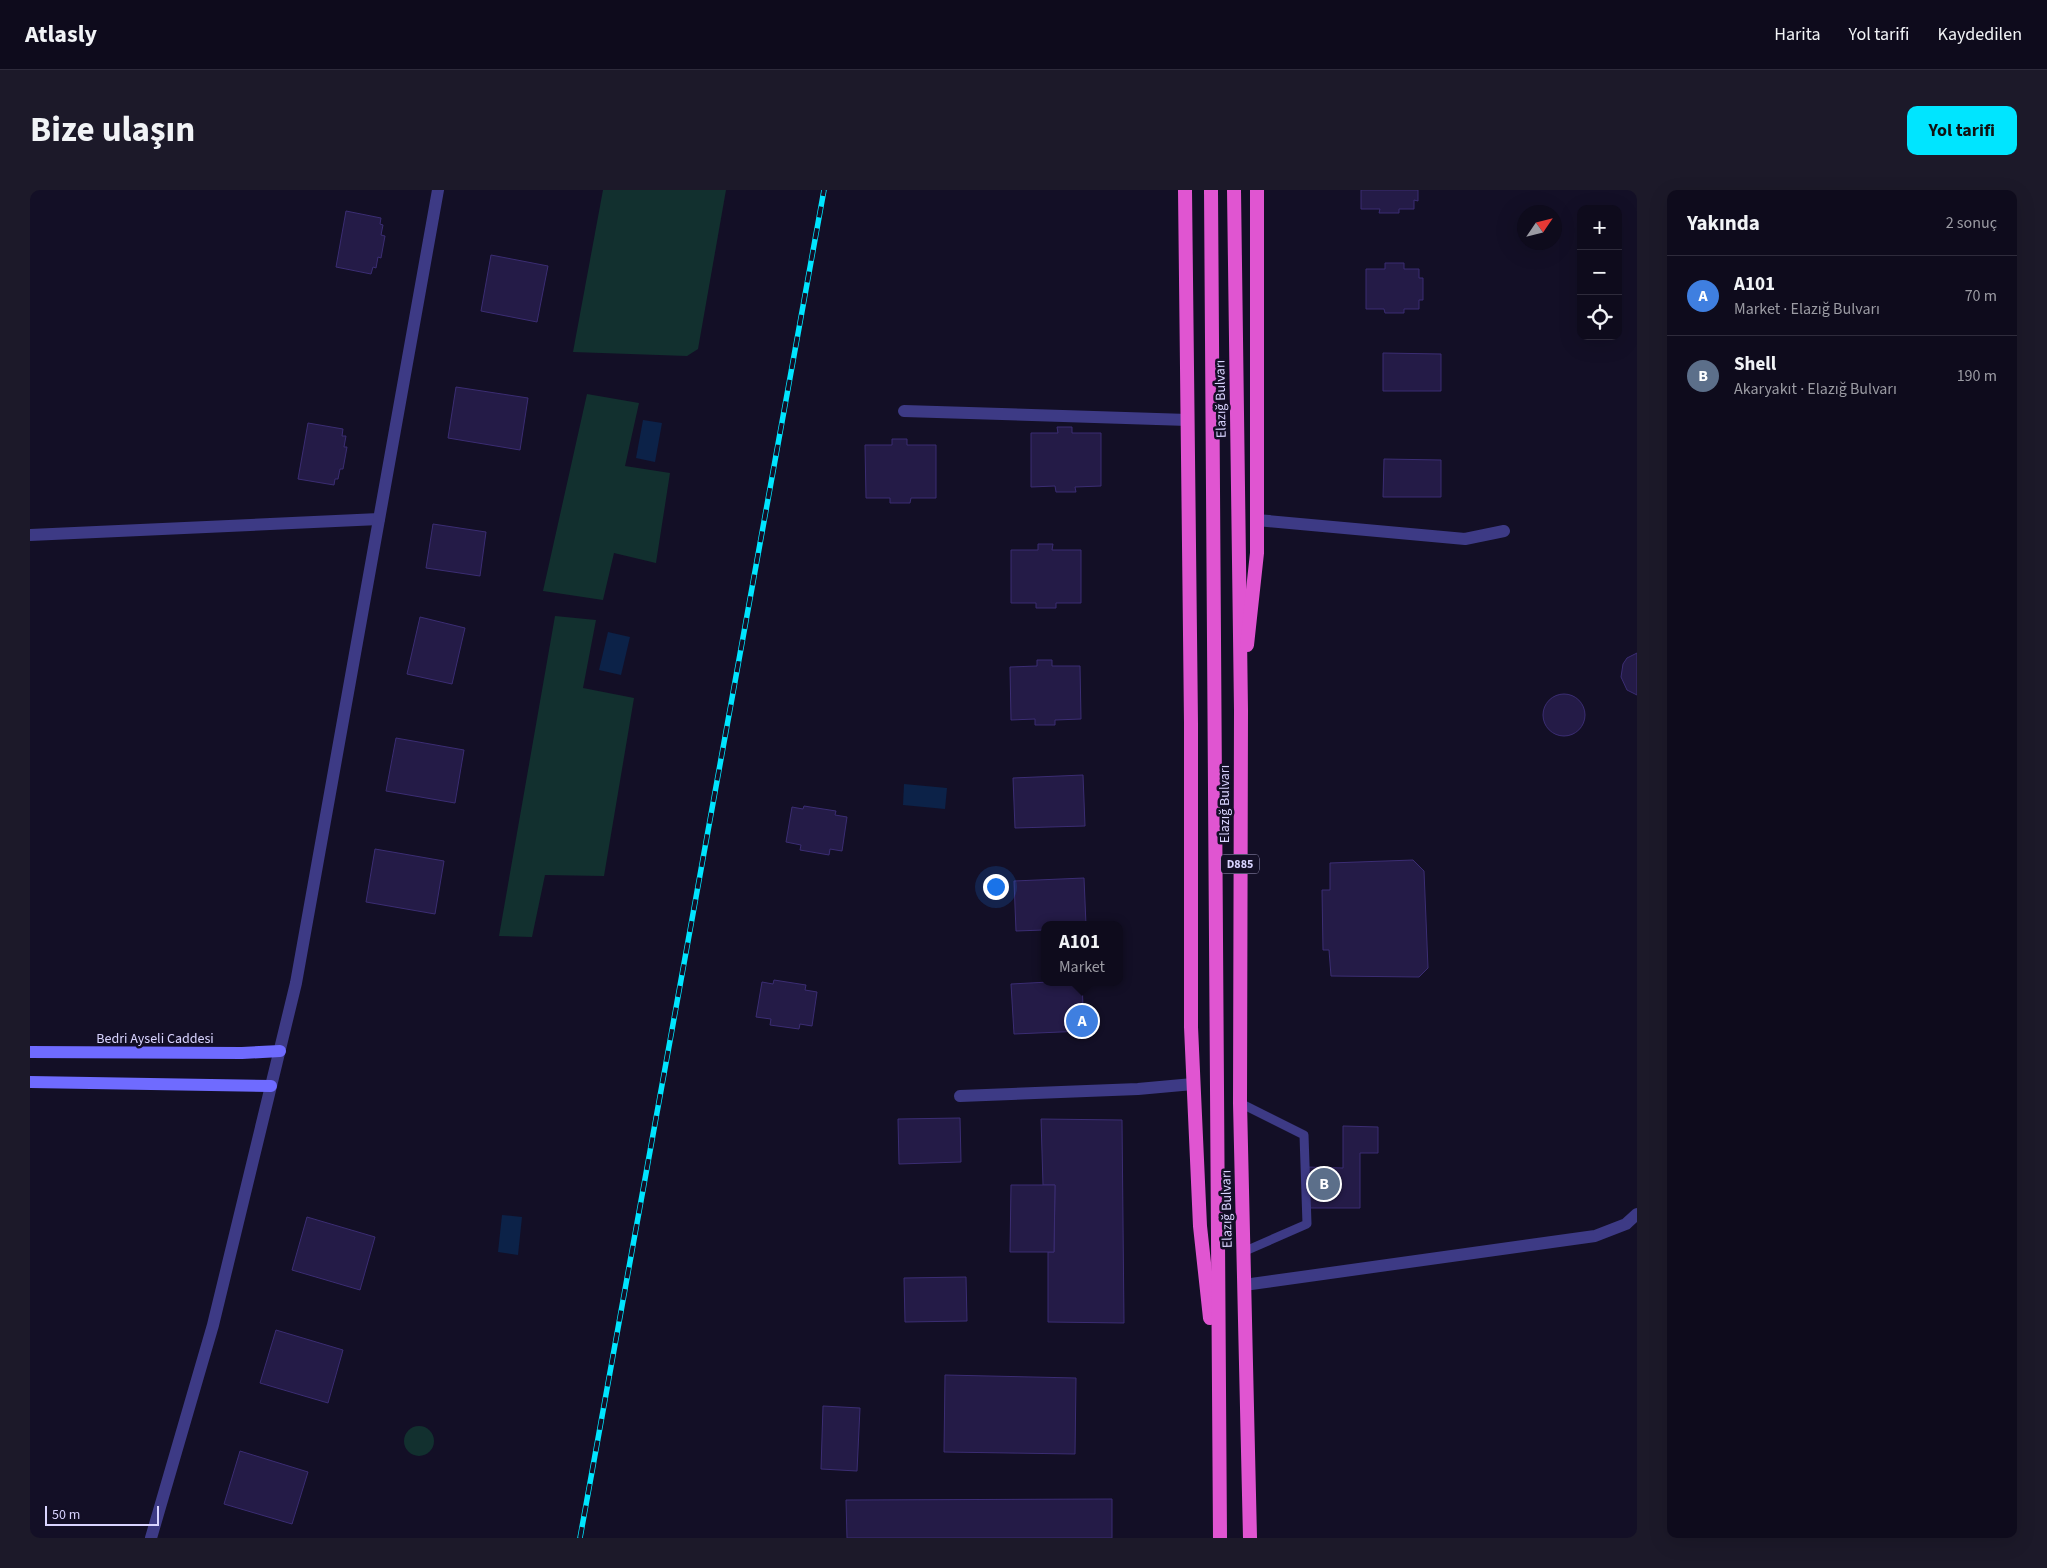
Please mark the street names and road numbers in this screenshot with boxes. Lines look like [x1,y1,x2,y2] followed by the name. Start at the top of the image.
[1210,360,1232,438] street label: Elazığ Bulvarı
[1215,765,1235,843] street label: Elazığ Bulvarı
[1221,854,1259,874] road number: D885
[96,1029,214,1049] street label: Bedri Ayseli Caddesi
[1216,1170,1238,1248] street label: Elazığ Bulvarı

